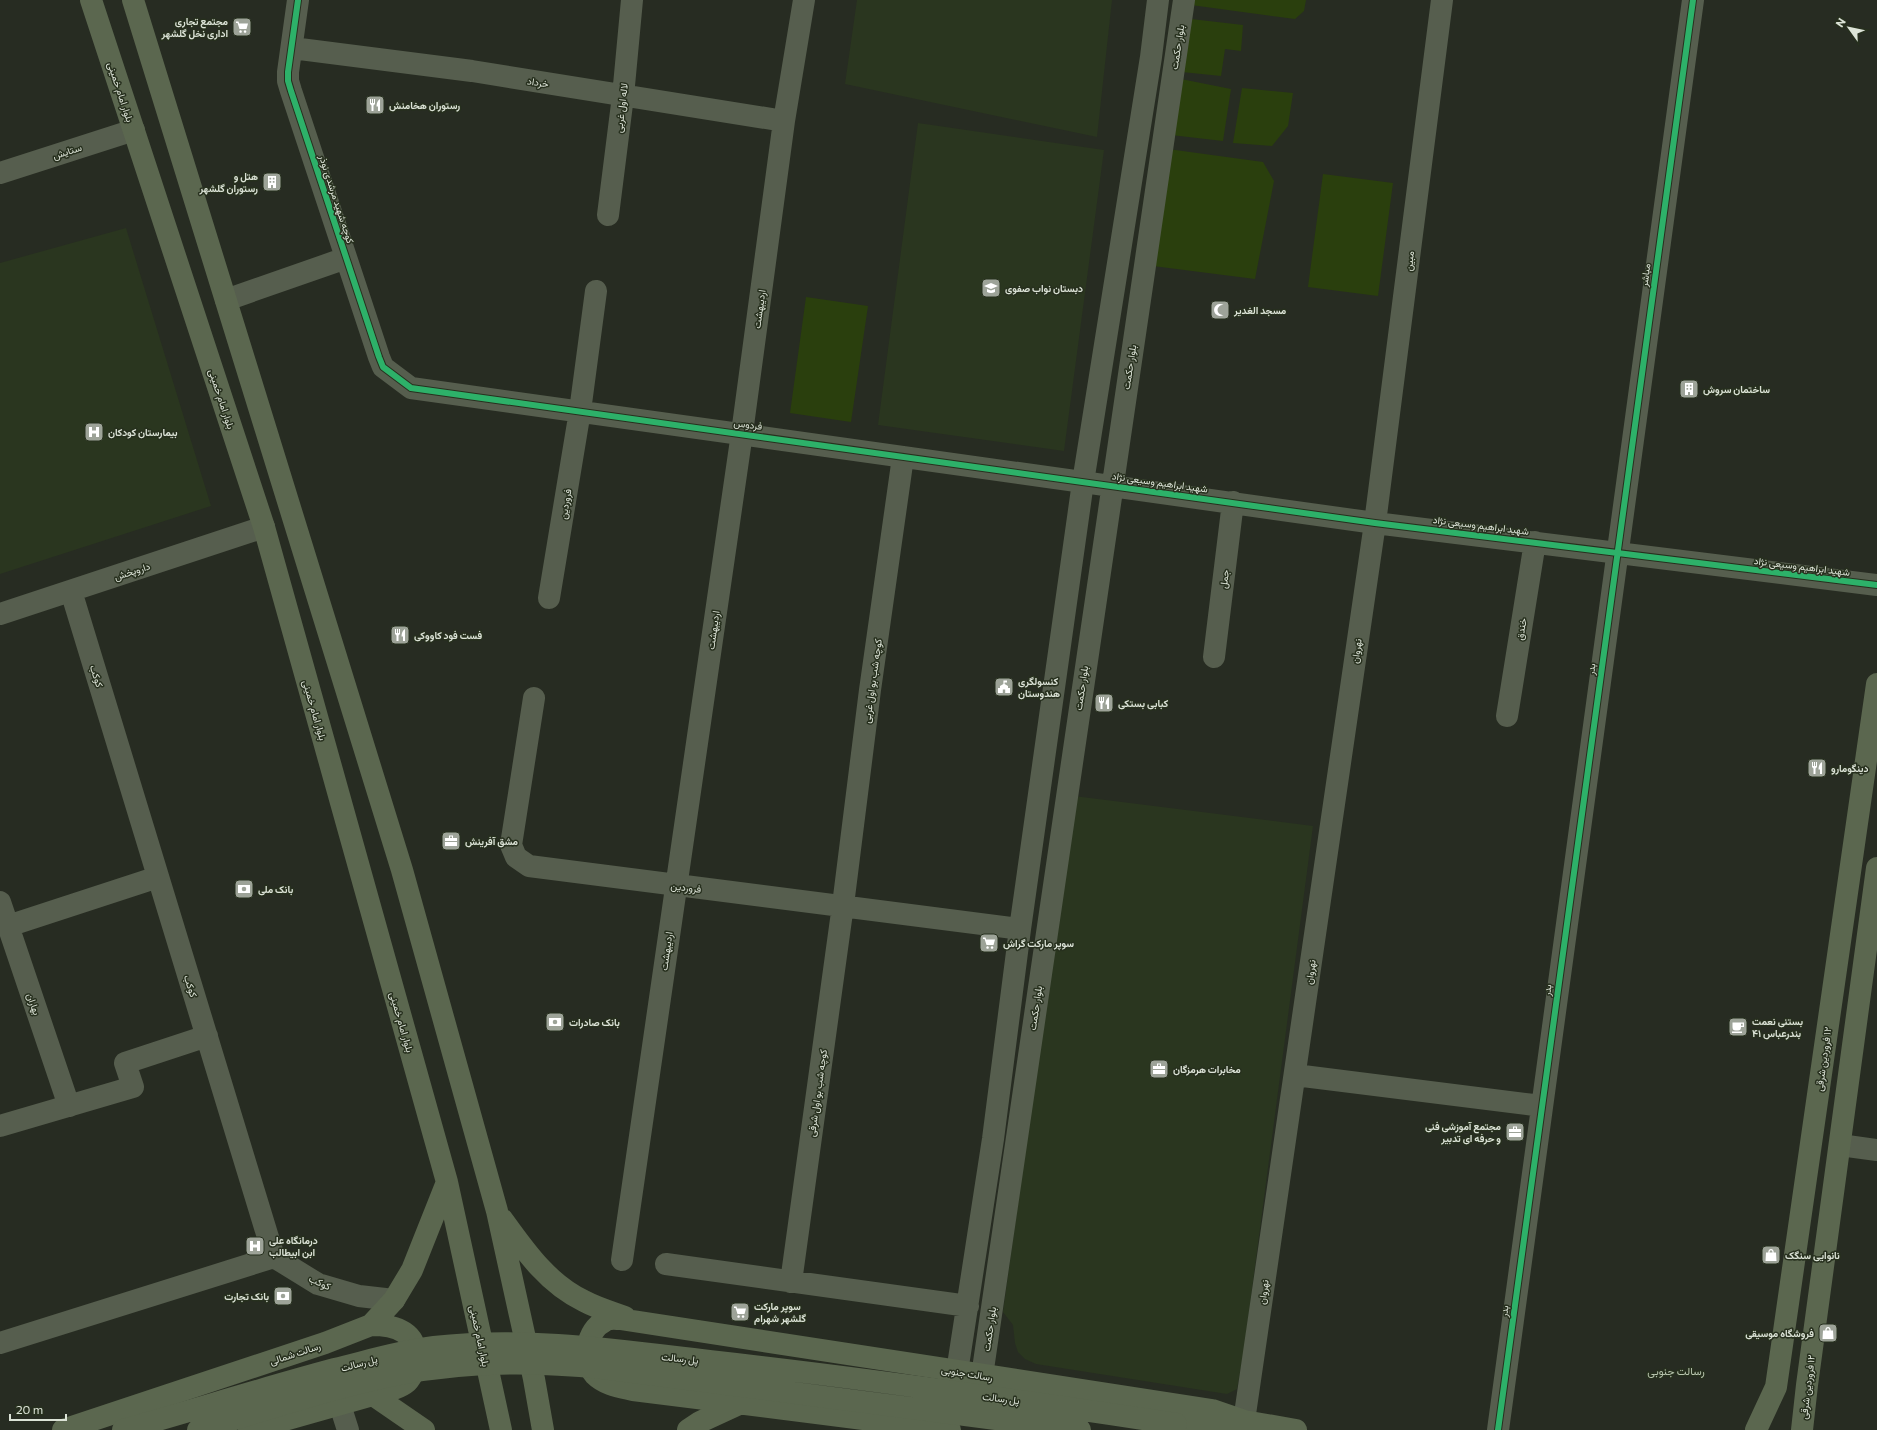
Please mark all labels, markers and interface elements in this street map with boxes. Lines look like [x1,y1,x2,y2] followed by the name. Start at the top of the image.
[1829,8,1869,48] north arrow
[161,15,229,40] place label: مجتمع تجاری اداری نخل گلشهر
[1832,15,1848,29] text: N
[231,16,253,38] supermarket icon: مجتمع تجاری اداری نخل گلشهر
[1168,24,1187,70] street label: بلوار حکمت
[105,61,136,124] street label: بلوار امام خمینی
[526,74,550,91] street label: خرداد
[612,82,631,134] street label: لاله اول غربی
[364,94,386,116] restaurant icon: رستوران هخامنش
[389,99,461,112] place label: رستوران هخامنش
[51,141,83,162] street label: ستایش
[315,152,357,246] street label: کوچه شهید مرشدی نوذر
[199,170,258,195] place label: هتل و رستوران گلشهر
[261,171,283,193] building icon: هتل و رستوران گلشهر
[1402,250,1417,272] street label: مبین
[1637,263,1654,288] street label: مباشر
[980,277,1002,299] school or university icon: دبستان نواب صفوی
[1005,282,1083,295] place label: دبستان نواب صفوی
[750,289,769,329] street label: اردیبهشت
[1209,299,1231,321] mosque icon: مسجد الغدیر
[1233,304,1287,317] place label: مسجد الغدیر
[1120,344,1139,390] street label: بلوار حکمت
[206,368,237,431] street label: بلوار امام خمینی
[1678,378,1700,400] building icon: ساختمان سروش
[1703,383,1770,396] place label: ساختمان سروش
[733,416,763,433] street label: فردوس
[83,421,105,443] hospital icon: بیمارستان کودکان
[108,426,178,439] place label: بیمارستان کودکان
[1111,469,1209,496] street label: شهید ابراهیم وسیعی نژاد
[557,487,574,520] street label: فروردین
[1432,513,1530,538] street label: شهید ابراهیم وسیعی نژاد
[1753,554,1851,579] street label: شهید ابراهیم وسیعی نژاد
[112,559,152,584] street label: داروپخش
[1217,568,1232,589] street label: جمل
[704,610,723,650] street label: اردیبهشت
[1513,617,1529,641] street label: خندق
[389,624,411,646] restaurant icon: فست فود کاووکی
[414,629,483,642] place label: فست فود کاووکی
[860,637,886,724] street label: کوچه شب بو اول غربی
[1348,638,1365,664] street label: نهروان
[1584,662,1599,677] street label: بدر
[87,663,106,689] street label: کوکب
[1072,665,1091,711] street label: بلوار حکمت
[1018,675,1060,700] place label: کنسولگری هندوستان
[993,676,1015,698] public building icon: کنسولگری هندوستان
[300,678,329,742] street label: بلوار امام خمینی
[1093,692,1115,714] restaurant icon: کبابی بستکی
[1118,697,1169,710] place label: کبابی بستکی
[1806,757,1828,779] restaurant icon: دینگومارو
[1831,762,1869,775] place label: دینگومارو
[440,830,462,852] office icon: مشق آفرینش
[465,835,519,848] place label: مشق آفرینش
[233,878,255,900] bank icon: بانک ملی
[670,879,702,896] street label: فروردین
[258,883,293,896] place label: بانک ملی
[657,931,676,971] street label: اردیبهشت
[978,932,1000,954] supermarket icon: سوپر مارکت گراش
[1003,937,1074,951] place label: سوپر مارکت گراش
[1302,959,1319,985] street label: نهروان
[181,973,200,999] street label: کوکب
[1540,983,1555,998] street label: بدر
[1026,985,1045,1031] street label: بلوار حکمت
[387,990,416,1054] street label: بلوار امام خمینی
[24,991,43,1017] street label: بهاران
[544,1011,566,1033] bank icon: بانک صادرات
[1752,1015,1803,1040] place label: بستنی نعمت بندرعباس ۴۱
[569,1016,620,1029] place label: بانک صادرات
[1727,1016,1749,1038] cafe icon: بستنی نعمت بندرعباس ۴۱
[1813,1026,1834,1092] street label: ١٢ فروردین شرقی
[805,1048,831,1138] street label: کوچه شب بو اول شرقی
[1148,1058,1170,1080] office icon: مخابرات هرمزگان
[1173,1063,1241,1076] place label: مخابرات هرمزگان
[1425,1120,1502,1145] place label: مجتمع آموزشی فنی و حرفه ای تدبیر
[1504,1121,1526,1143] office icon: مجتمع آموزشی فنی و حرفه ای تدبیر
[269,1234,318,1259] place label: درمانگاه علی ابن ابیطالب
[244,1235,266,1257] hospital icon: درمانگاه علی ابن ابیطالب
[1760,1244,1782,1266] shop icon: نانوایی سنگک
[1785,1249,1840,1262] place label: نانوایی سنگک
[307,1272,333,1293] street label: کوکب
[1255,1279,1272,1305] street label: نهروان
[272,1285,294,1307] bank icon: بانک تجارت
[224,1290,269,1303] place label: بانک تجارت
[754,1300,806,1325] place label: سوپر مارکت گلشهر شهرام
[729,1301,751,1323] supermarket icon: سوپر مارکت گلشهر شهرام
[467,1304,492,1368] street label: بلوار امام خمینی
[1497,1304,1512,1319] street label: بدر
[980,1306,999,1352] street label: بلوار حکمت
[1817,1322,1839,1344] shop icon: فروشگاه موسیقی
[1745,1327,1814,1340] place label: فروشگاه موسیقی
[268,1339,322,1368] street label: رسالت شمالی
[661,1350,699,1368] street label: پل رسالت
[339,1352,379,1376] street label: پل رسالت
[1797,1354,1818,1420] street label: ١٢ فروردین شرقی
[940,1363,994,1384] street label: رسالت جنوبی
[1647,1364,1705,1378] district label: رسالت جنوبی
[981,1390,1020,1408] street label: پل رسالت
[10,1396,66,1422] scale bar
[16,1402,43,1416] text: 20 m

